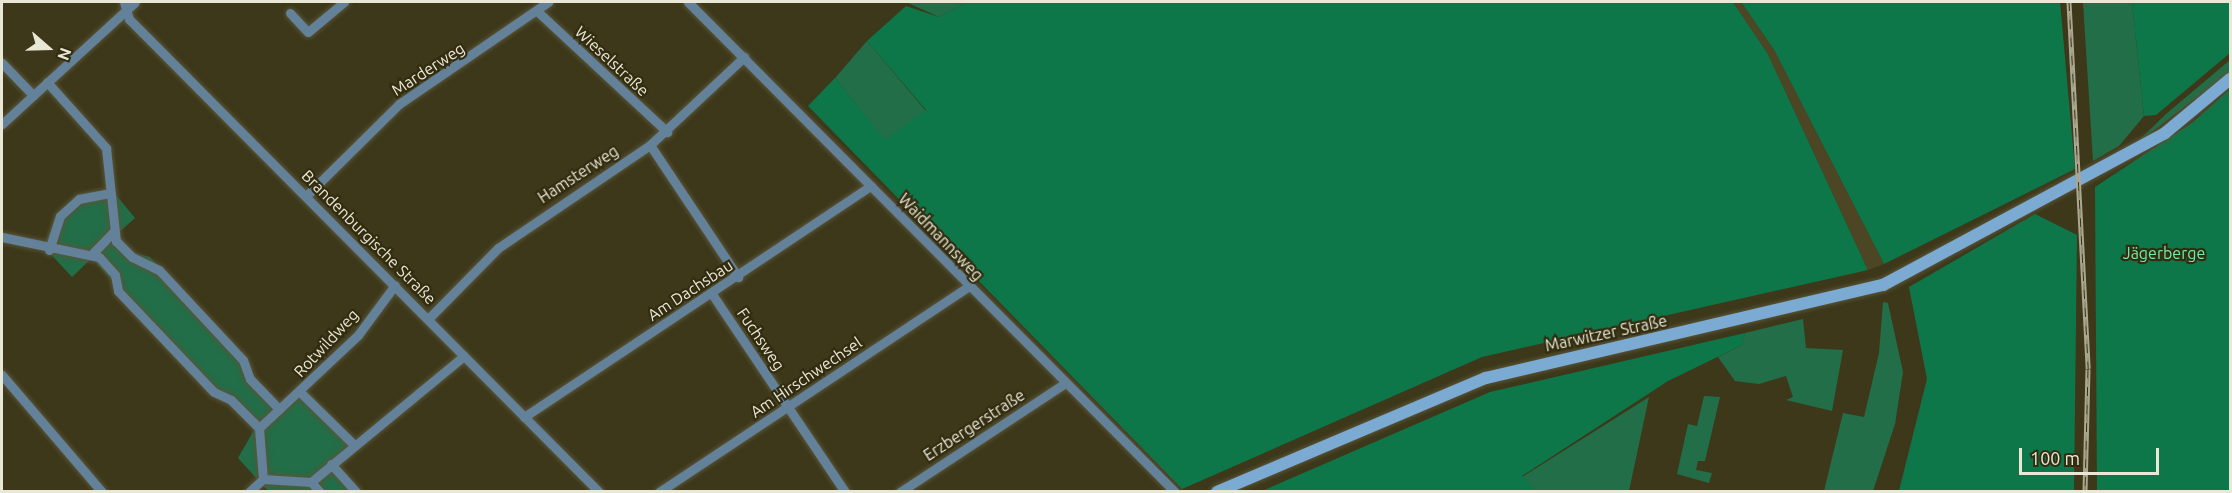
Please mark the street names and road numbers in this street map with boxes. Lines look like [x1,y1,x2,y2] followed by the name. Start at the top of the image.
[571,22,653,100] street label: Wieselstraße
[388,38,468,100] street label: Marderweg
[534,141,622,207] street label: Hamsterweg
[298,166,440,308] street label: Brandenburgische Straße
[895,189,987,285] street label: Waidmannsweg
[644,255,736,325] street label: Am Dachsbau
[733,304,789,374] street label: Fuchsweg
[290,305,362,381] street label: Rotwildweg
[1543,311,1669,355] street label: Marwitzer Straße
[747,333,865,421] street label: Am Hirschwechsel
[920,385,1028,465] street label: Erzbergerstraße

